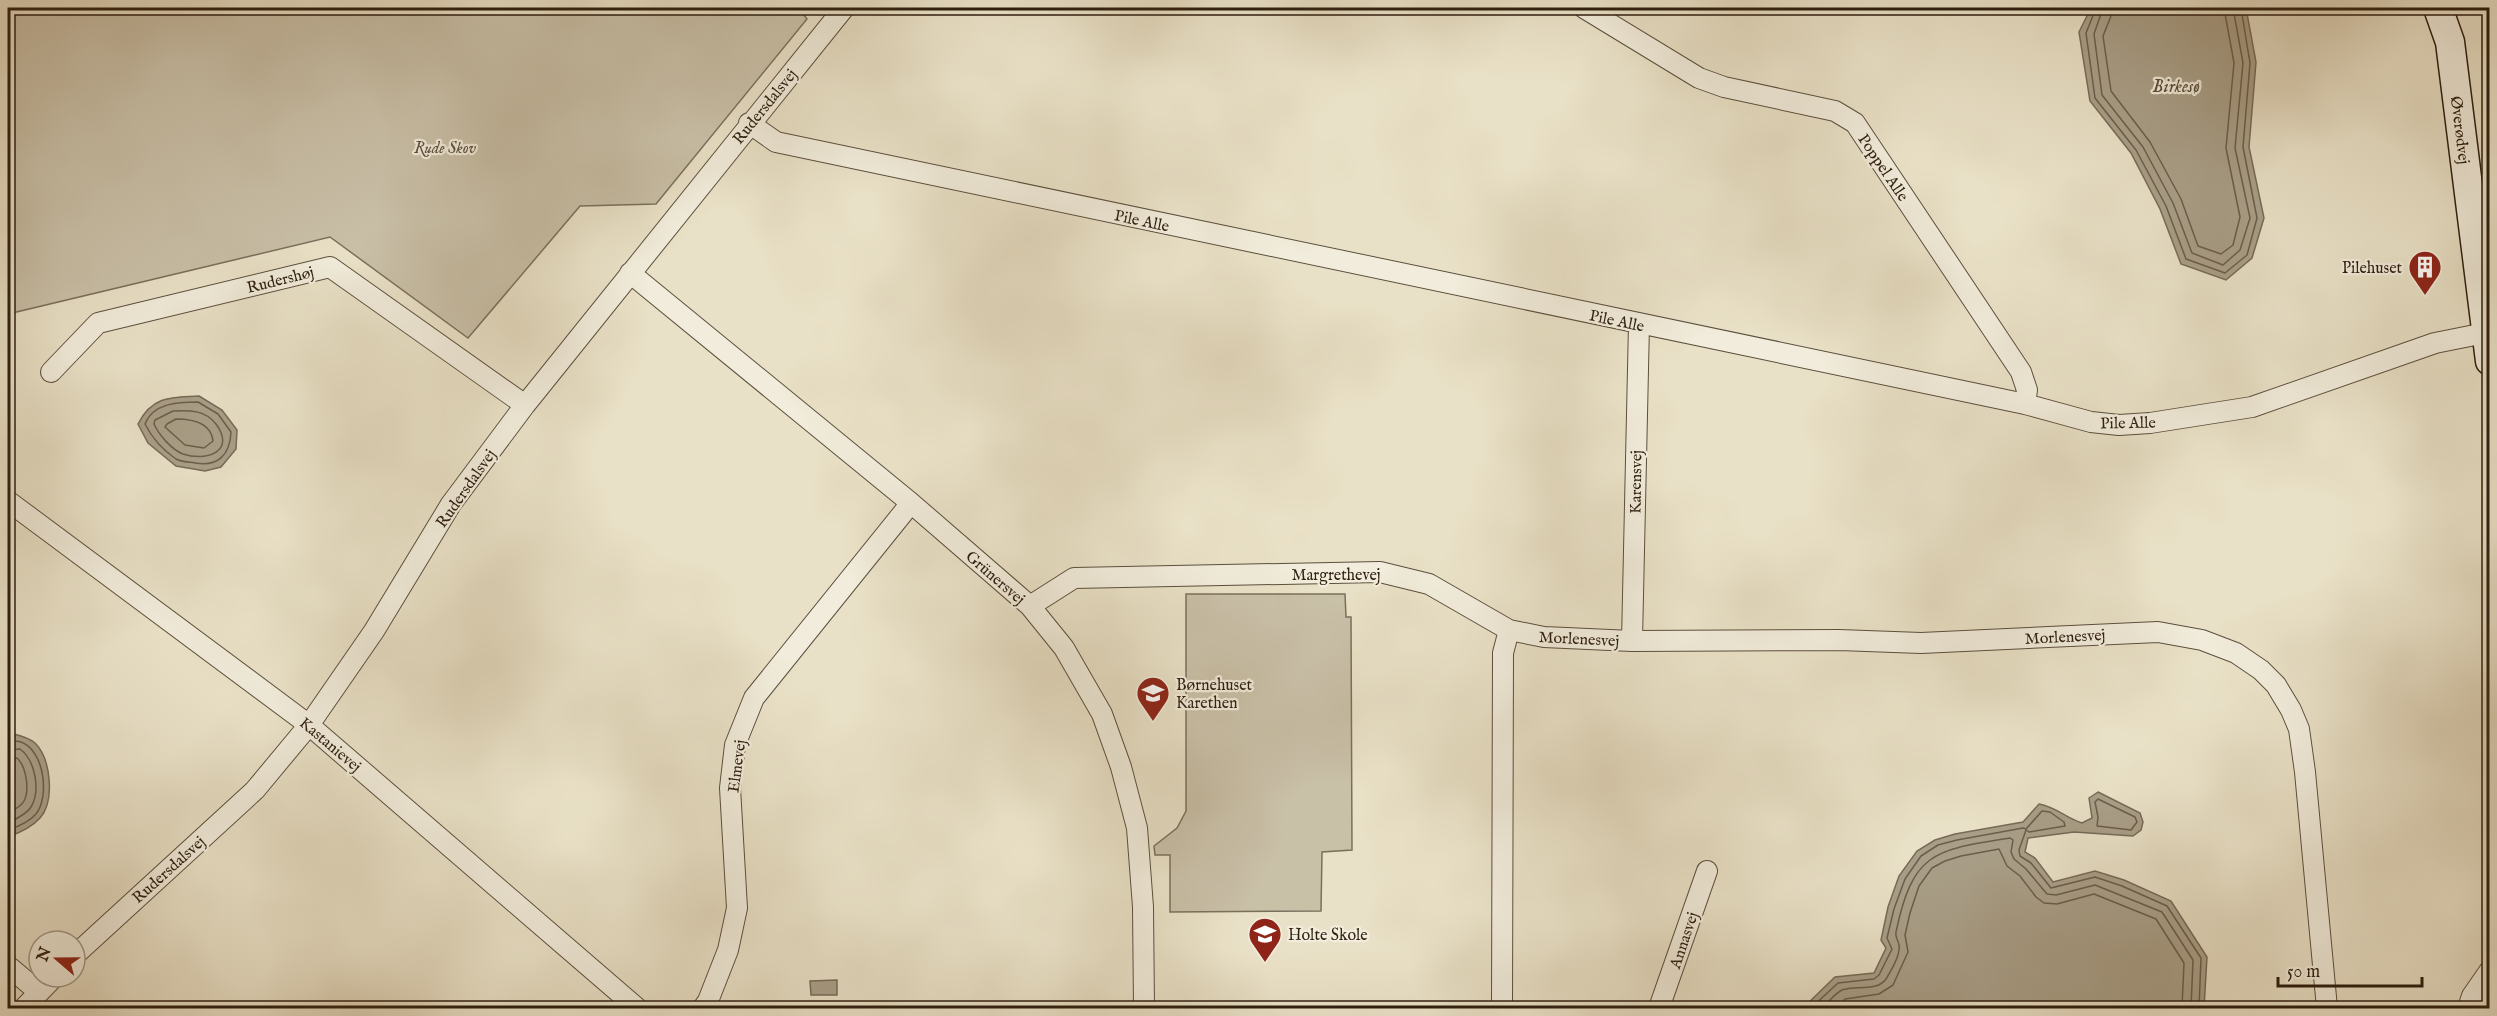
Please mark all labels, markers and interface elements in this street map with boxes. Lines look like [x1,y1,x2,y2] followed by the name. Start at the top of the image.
[729,65,802,149] street label: Rudersdalsvej
[2152,76,2200,99] water label: Birkesø
[2445,95,2473,166] street label: Øverødvej
[1853,131,1912,206] street label: Poppel Alle
[414,139,477,159] park label: Rude Skov
[1112,206,1171,238] street label: Pile Alle
[2407,249,2443,296] building icon: Pilehuset
[2342,259,2403,279] place label: Pilehuset
[245,263,316,299] street label: Rudershøj
[1587,306,1646,338] street label: Pile Alle
[2100,414,2156,434] street label: Pile Alle
[432,446,501,532] street label: Rudersdalsvej
[1626,450,1648,514] street label: Karensvej
[961,547,1029,610] street label: Grünersvej
[1291,566,1381,586] street label: Margrethevej
[2024,626,2106,650] street label: Morlenesvej
[1538,628,1620,652] street label: Morlenesvej
[1135,675,1171,722] school or university icon: Børnehuset Karethen
[1176,676,1253,714] place label: Børnehuset Karethen
[295,714,365,777] street label: Kastanievej
[724,739,752,794] street label: Elmevej
[129,832,210,908] street label: Rudersdalsvej
[1666,910,1704,973] street label: Annasvej
[1247,916,1283,963] school or university icon: Holte Skole
[1288,926,1368,946] place label: Holte Skole
[27,929,87,989] north arrow
[33,944,57,965] text: N
[2278,950,2422,988] scale bar
[2287,961,2320,984] text: 50 m

